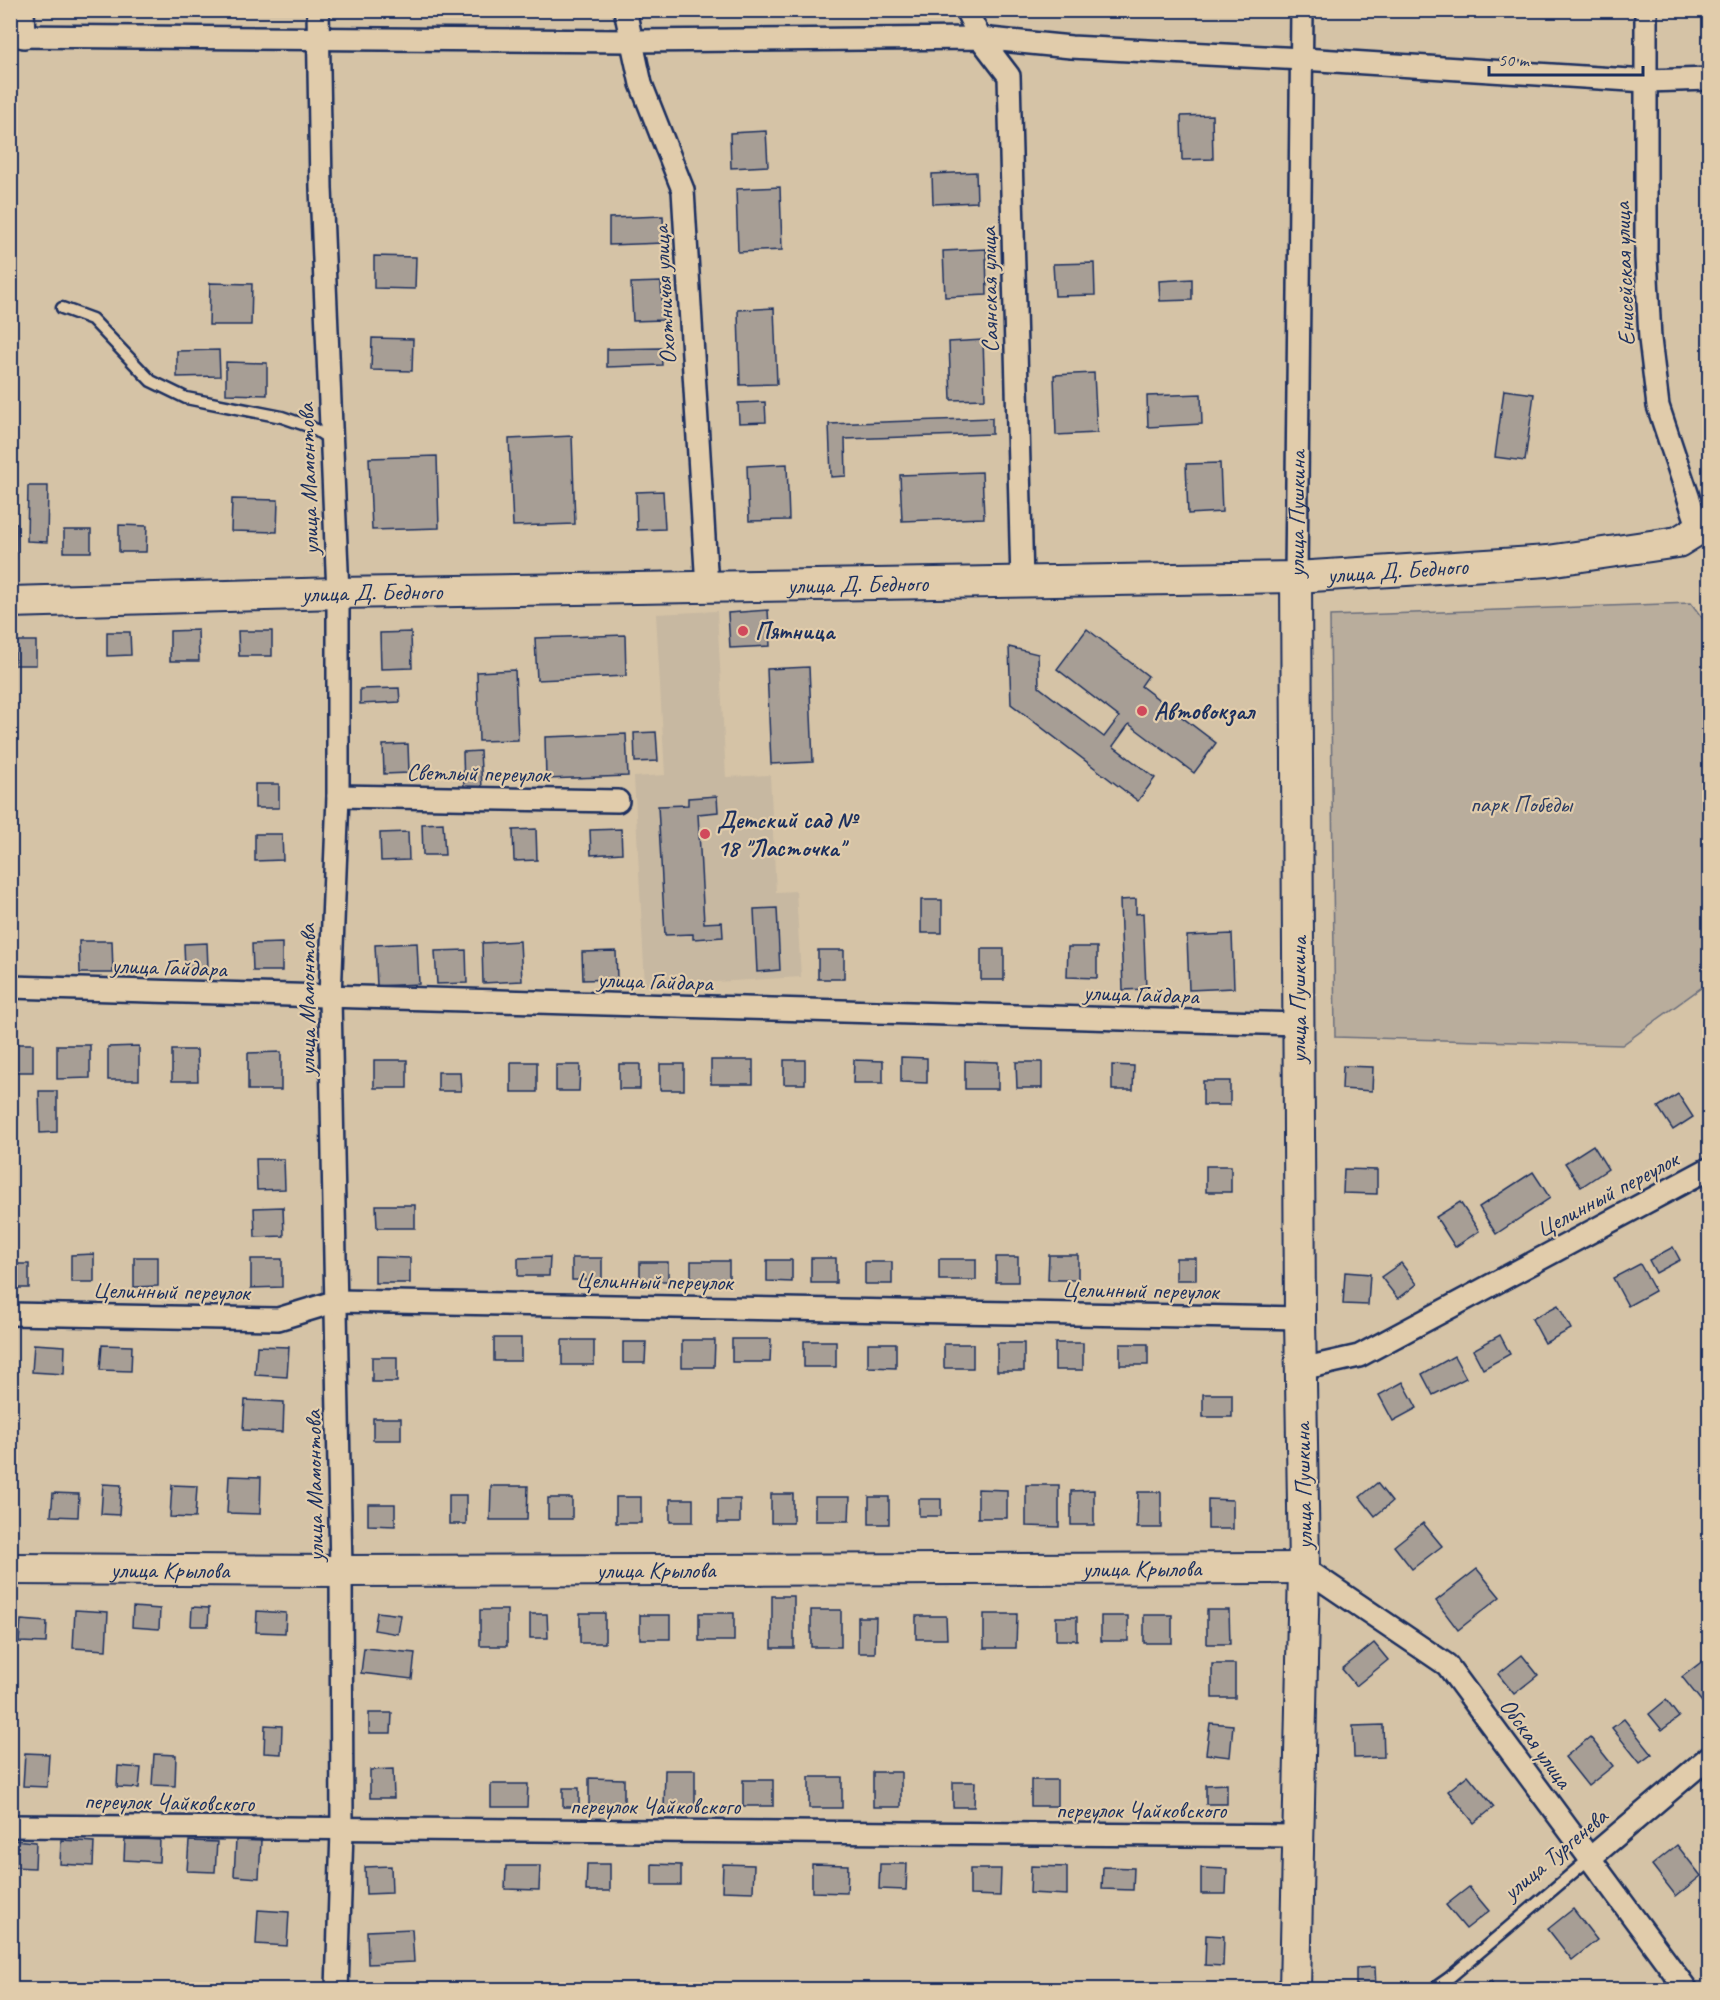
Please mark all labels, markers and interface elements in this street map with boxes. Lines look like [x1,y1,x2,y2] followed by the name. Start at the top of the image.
[1489,39,1644,77] scale bar
[1498,49,1531,71] text: 50 m
[1606,200,1641,346] street label: Енисейская улица
[645,223,683,365] street label: Охотничья улица
[973,225,1005,353] street label: Саянская улица
[290,401,326,557] street label: улица Мамонтова
[1281,448,1312,579] street label: улица Пушкина
[1324,551,1470,590] street label: улица Д. Бедного
[785,568,930,601] street label: улица Д. Бедного
[299,576,444,609] street label: улица Д. Бедного
[755,616,837,646] place label: Пятница
[736,624,750,638] marker: Пятница
[1154,696,1257,727] place label: Автовокзал
[1135,704,1149,718] marker: Автовокзал
[406,757,552,789] street label: Светлый переулок
[1470,789,1574,819] park label: парк Победы
[717,805,861,863] place label: Детский сад № 18 "Ласточка"
[698,827,712,841] marker: Детский сад № 18 "Ласточка"
[292,923,322,1078] street label: улица Мамонтова
[1283,935,1313,1065] street label: улица Пушкина
[109,950,229,984] street label: улица Гайдара
[595,964,715,998] street label: улица Гайдара
[1081,977,1201,1011] street label: улица Гайдара
[1531,1143,1685,1244] street label: Целинный переулок
[575,1265,735,1297] street label: Целинный переулок
[1061,1274,1221,1306] street label: Целинный переулок
[92,1275,252,1307] street label: Целинный переулок
[298,1408,330,1564] street label: улица Мамонтова
[1287,1420,1319,1552] street label: улица Пушкина
[1080,1553,1203,1584] street label: улица Крылова
[108,1555,231,1585] street label: улица Крылова
[594,1555,717,1585] street label: улица Крылова
[1493,1692,1580,1795] street label: Обская улица
[84,1786,256,1819] street label: переулок Чайковского
[570,1791,742,1821] street label: переулок Чайковского
[1056,1795,1228,1825] street label: переулок Чайковского
[1495,1800,1615,1908] street label: улица Тургенева

